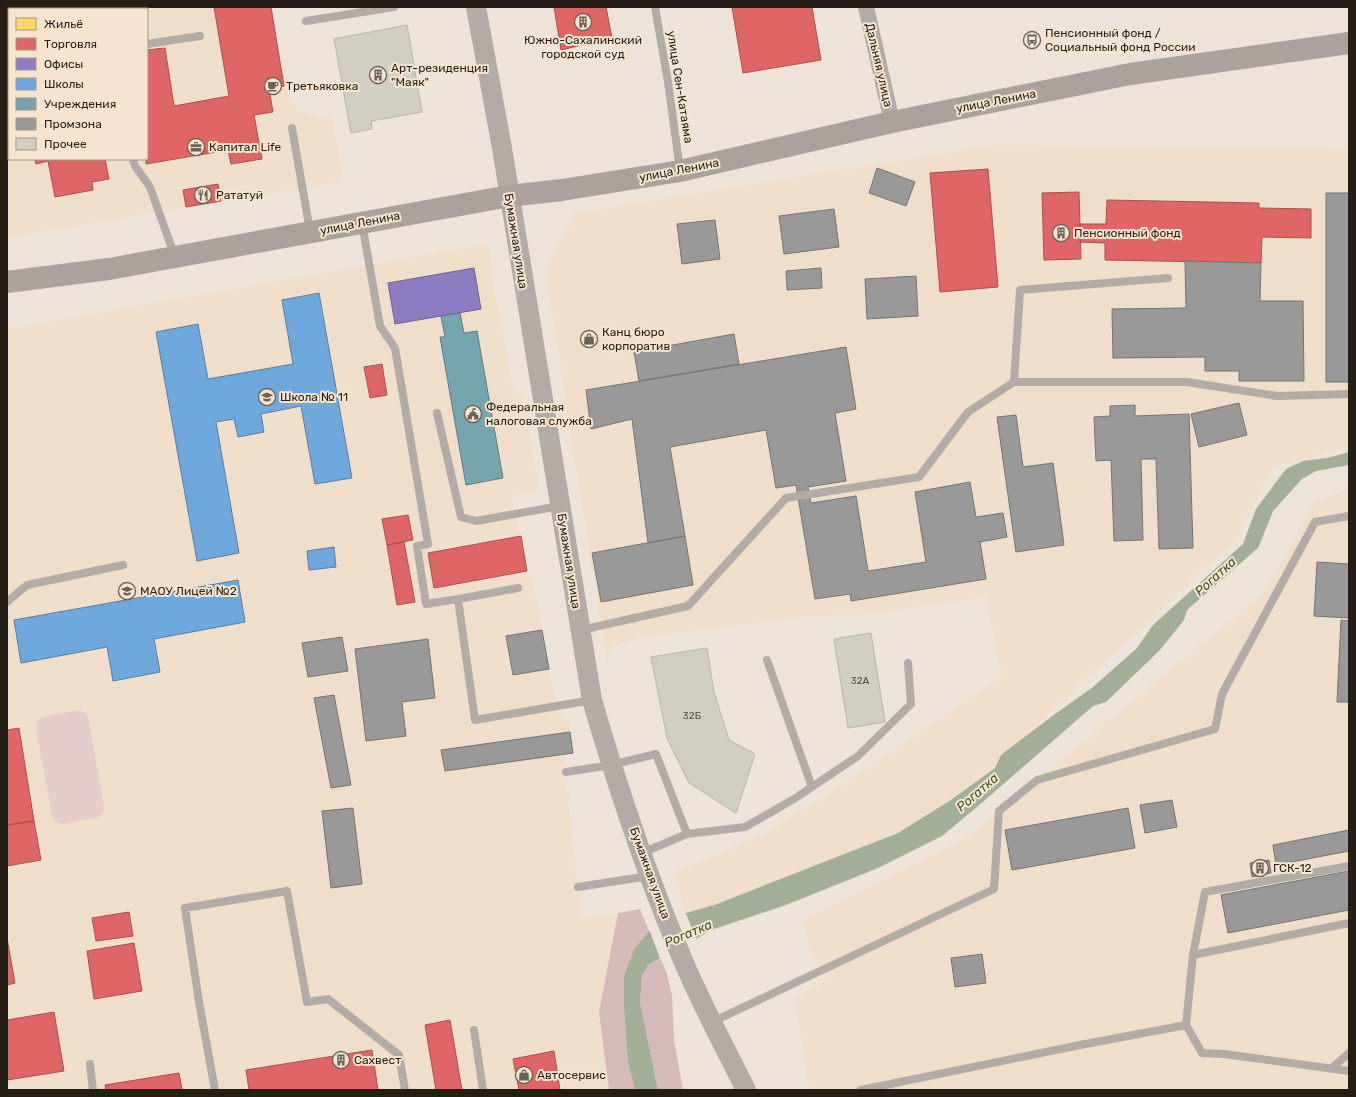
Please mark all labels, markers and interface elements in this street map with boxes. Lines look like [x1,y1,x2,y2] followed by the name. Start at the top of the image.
[8,8,148,160] legend
[573,12,593,32] building icon: Южно-Сахалинский городской суд
[44,17,83,31] text: Жильё
[863,22,895,108] street label: Дальняя улица
[1045,26,1196,54] place label: Пенсионный фонд / Социальный фонд России
[664,30,696,144] street label: улица Сен-Катаяма
[1022,30,1042,50] bus stop icon: Пенсионный фонд / Социальный фонд России
[524,33,642,61] place label: Южно-Сахалинский городской суд
[44,37,97,51] text: Торговля
[44,57,83,71] text: Офисы
[391,61,488,89] place label: Арт-резиденция "Маяк"
[368,65,388,85] building icon: Арт-резиденция "Маяк"
[263,76,283,96] cafe icon: Третьяковка
[44,77,84,91] text: Школы
[286,79,358,93] place label: Третьяковка
[955,86,1037,116] street label: улица Ленина
[44,97,116,111] text: Учреждения
[44,117,102,131] text: Промзона
[44,137,87,151] text: Прочее
[186,137,206,157] office icon: Капитал Life
[209,140,282,154] place label: Капитал Life
[638,155,720,185] street label: улица Ленина
[193,185,213,205] restaurant icon: Рататуй
[216,188,263,202] place label: Рататуй
[502,192,530,290] street label: Бумажная улица
[319,208,401,238] street label: улица Ленина
[1051,223,1071,243] building icon: Пенсионный фонд
[1074,226,1181,240] place label: Пенсионный фонд
[602,325,670,353] place label: Канц бюро корпоратив
[579,329,599,349] shop icon: Канц бюро корпоратив
[257,387,277,407] school or university icon: Школа № 11
[280,390,348,404] place label: Школа № 11
[486,400,592,428] place label: Федеральная налоговая служба
[463,404,483,424] public building icon: Федеральная налоговая служба
[555,512,583,610] street label: Бумажная улица
[1192,554,1239,599] water label: Рогатка
[117,581,137,601] school or university icon: МАОУ Лицей №2
[140,584,237,598] place label: МАОУ Лицей №2
[851,675,870,687] house number: 32А
[683,710,702,722] house number: 32Б
[953,770,1001,814] water label: Рогатка
[627,825,673,921] street label: Бумажная улица
[1250,858,1270,878] building icon: ГСК-12
[1273,861,1312,875] place label: ГСК-12
[662,917,715,950] water label: Рогатка
[331,1050,351,1070] building icon: Сахвест
[354,1053,401,1067] place label: Сахвест
[514,1065,534,1085] shop icon: Автосервис
[537,1068,606,1082] place label: Автосервис

